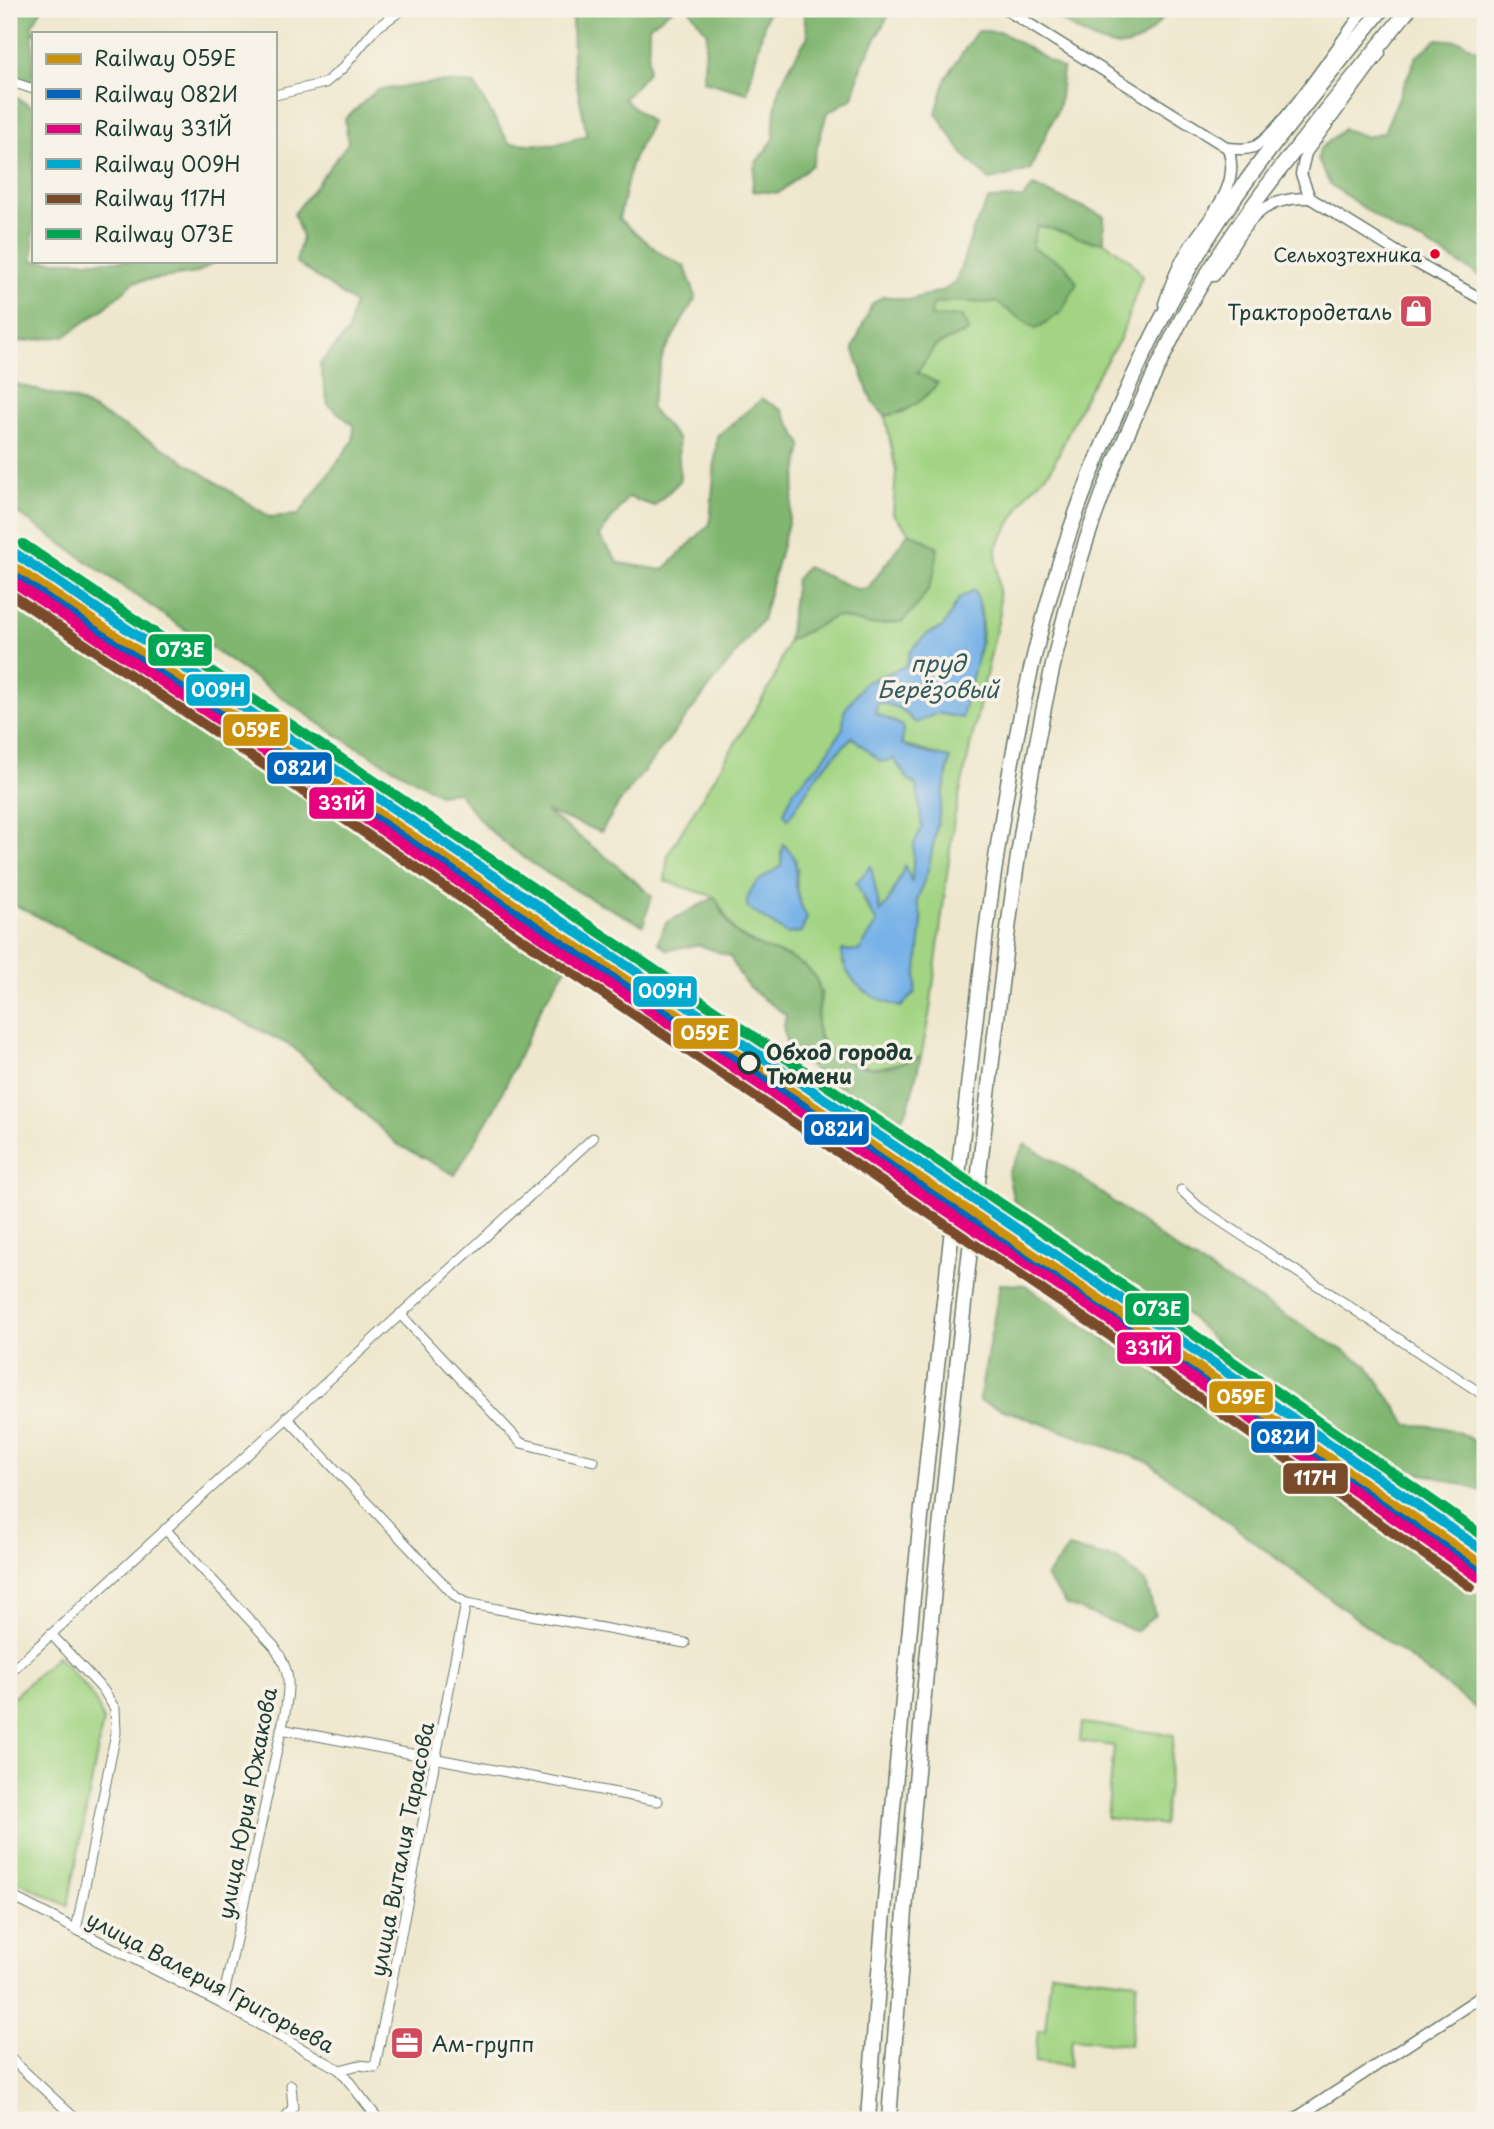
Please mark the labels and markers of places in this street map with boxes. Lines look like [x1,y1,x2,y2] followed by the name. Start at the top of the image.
[1273,240,1422,268] place label: Сельхозтехника
[1428,247,1442,261] marker: Сельхозтехника
[1397,292,1435,330] shop icon: Трактородеталь
[1227,295,1392,327] place label: Трактородеталь
[766,1035,913,1091] place label: Обход города Тюмени
[738,1052,760,1074] marker: Обход города Тюмени
[388,2024,426,2062] office icon: Ам-групп
[432,2027,534,2059] place label: Ам-групп

